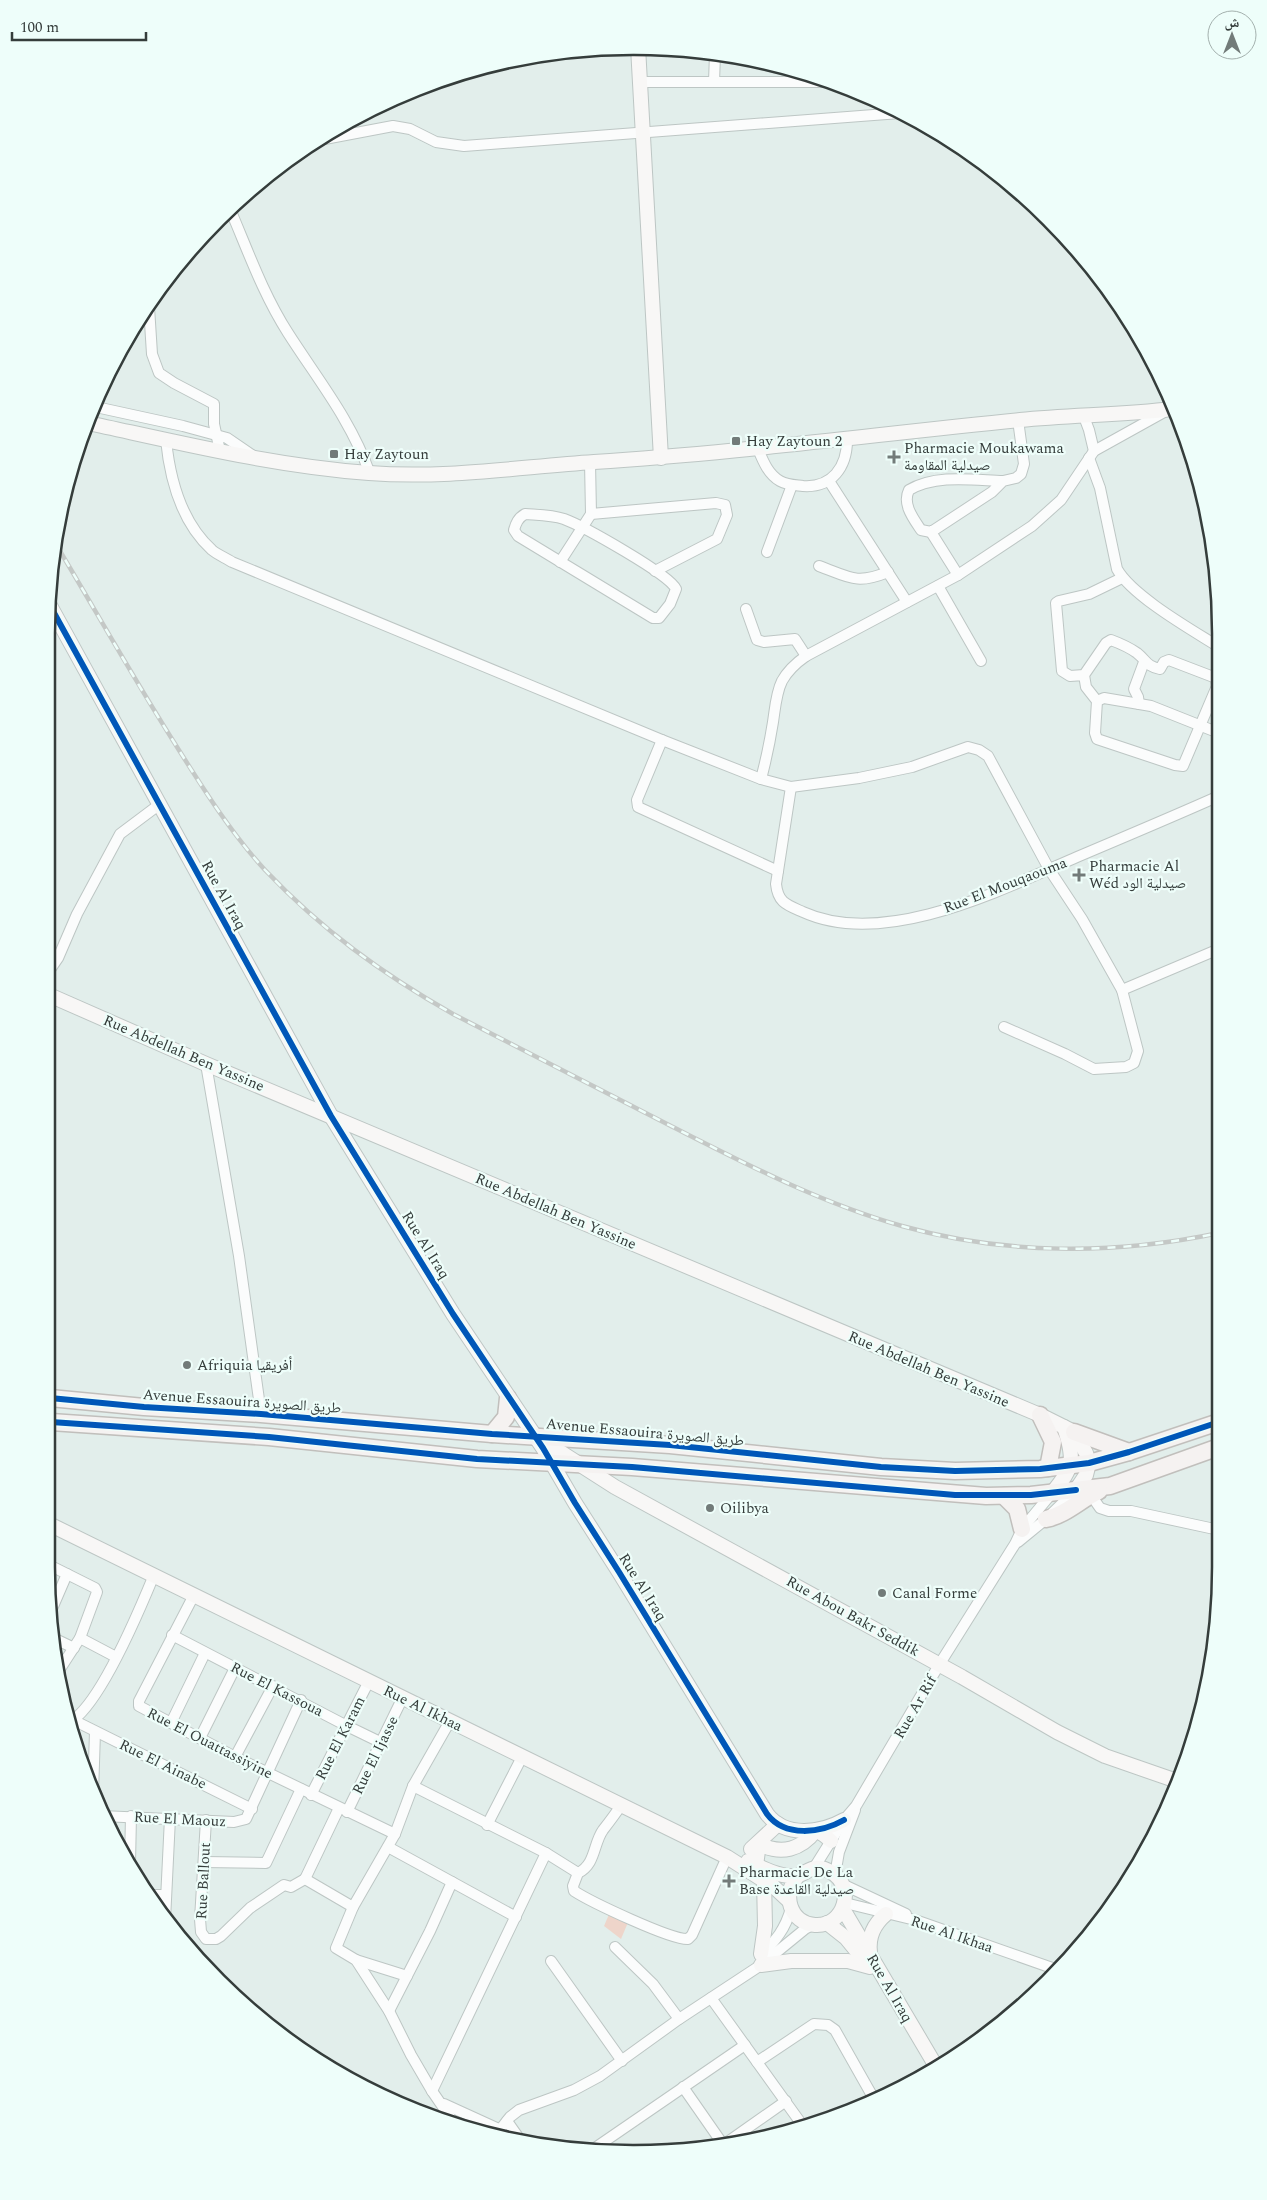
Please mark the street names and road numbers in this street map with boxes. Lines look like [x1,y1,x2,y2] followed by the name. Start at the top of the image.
[940,851,1071,920] street label: Rue El Mouqaouma
[195,856,252,934] street label: Rue Al Iraq
[100,1009,268,1098] street label: Rue Abdellah Ben Yassine
[472,1167,640,1256] street label: Rue Abdellah Ben Yassine
[396,1207,456,1284] street label: Rue Al Iraq
[845,1325,1013,1414] street label: Rue Abdellah Ben Yassine
[142,1383,342,1420] street label: Avenue Essaouira طريق الصويرة
[545,1412,745,1453] street label: Avenue Essaouira طريق الصويرة
[613,1549,673,1626] street label: Rue Al Iraq
[782,1570,924,1663] street label: Rue Abou Bakr Seddik
[226,1656,328,1723] street label: Rue El Kassoua
[888,1670,944,1743] street label: Rue Ar Rif
[379,1679,467,1738] street label: Rue Al Ikhaa
[309,1692,371,1784] street label: Rue El Karam
[143,1702,277,1785] street label: Rue El Ouattassiyine
[346,1712,404,1799] street label: Rue El Ijasse
[115,1733,210,1796] street label: Rue El Ainabe
[133,1806,227,1833] street label: Rue El Maouz
[190,1842,217,1920] street label: Rue Ballout
[907,1910,997,1960] street label: Rue Al Ikhaa
[861,1949,919,2027] street label: Rue Al Iraq

